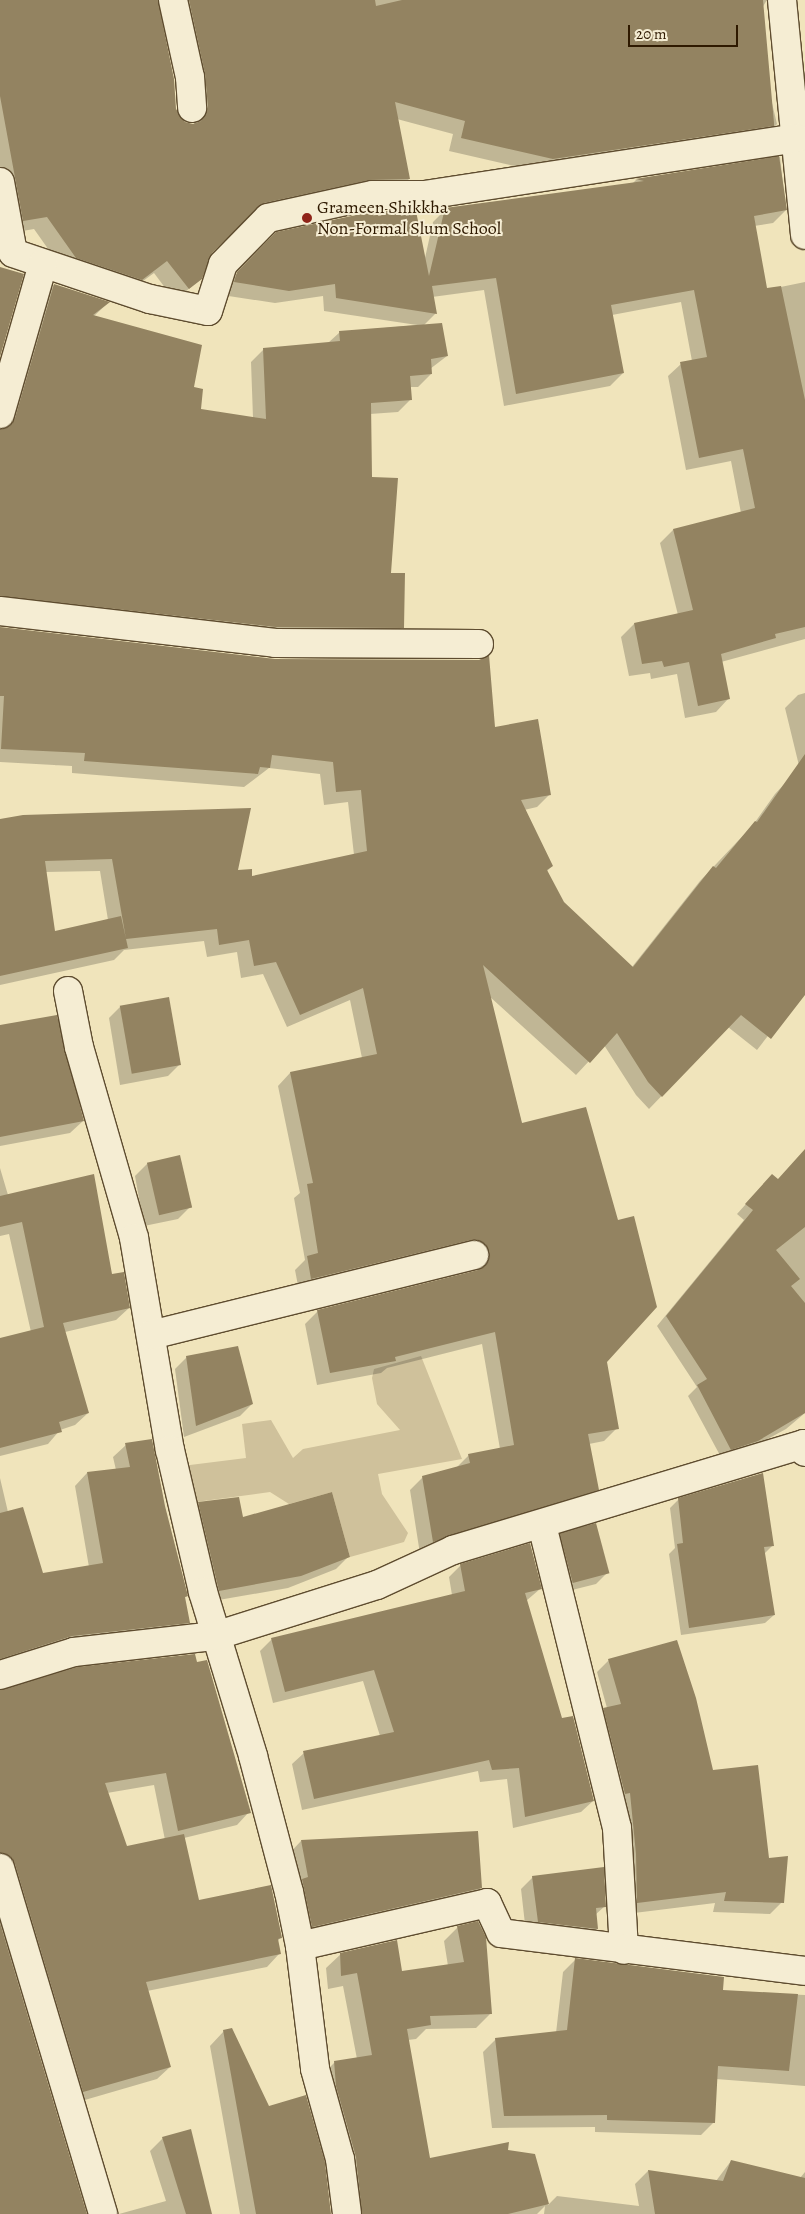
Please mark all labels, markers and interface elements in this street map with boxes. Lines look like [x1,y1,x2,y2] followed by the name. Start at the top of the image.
[630,15,740,47] scale bar
[636,24,667,44] text: 20 m
[317,197,501,240] place label: Grameen Shikkha Non-Formal Slum School
[301,212,313,224] marker: Grameen Shikkha Non-Formal Slum School

